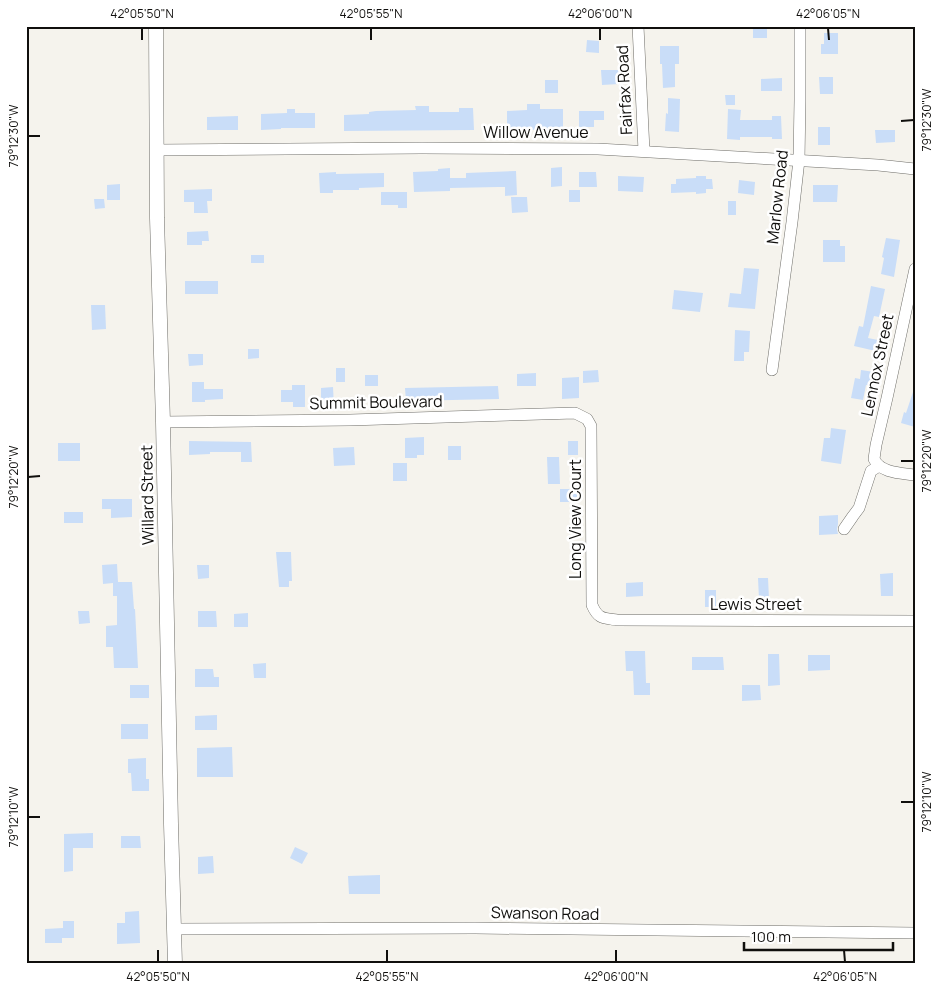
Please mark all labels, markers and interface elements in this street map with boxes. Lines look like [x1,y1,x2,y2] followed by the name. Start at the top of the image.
[110,5,174,22] text: 42°05'50"N
[340,5,402,22] text: 42°05'55"N
[568,5,632,22] text: 42°06'00"N
[796,5,860,22] text: 42°06'05"N
[611,44,637,136] street label: Fairfax Road
[918,88,935,151] text: 79°12'30"W
[5,104,22,167] text: 79°12'30"W
[483,121,589,143] street label: Willow Avenue
[761,149,793,245] street label: Marlow Road
[855,312,899,418] street label: Lennox Street
[309,390,443,414] street label: Summit Boulevard
[918,429,935,493] text: 79°12'20"W
[5,445,22,509] text: 79°12'20"W
[135,445,159,545] street label: Willard Street
[564,459,586,579] street label: Long View Court
[710,593,802,615] street label: Lewis Street
[918,771,935,832] text: 79°12'10"W
[5,786,22,847] text: 79°12'10"W
[491,901,599,925] street label: Swanson Road
[744,920,892,952] scale bar
[751,926,791,947] text: 100 m
[126,968,190,985] text: 42°05'50"N
[356,968,418,985] text: 42°05'55"N
[584,968,648,985] text: 42°06'00"N
[813,968,877,985] text: 42°06'05"N

